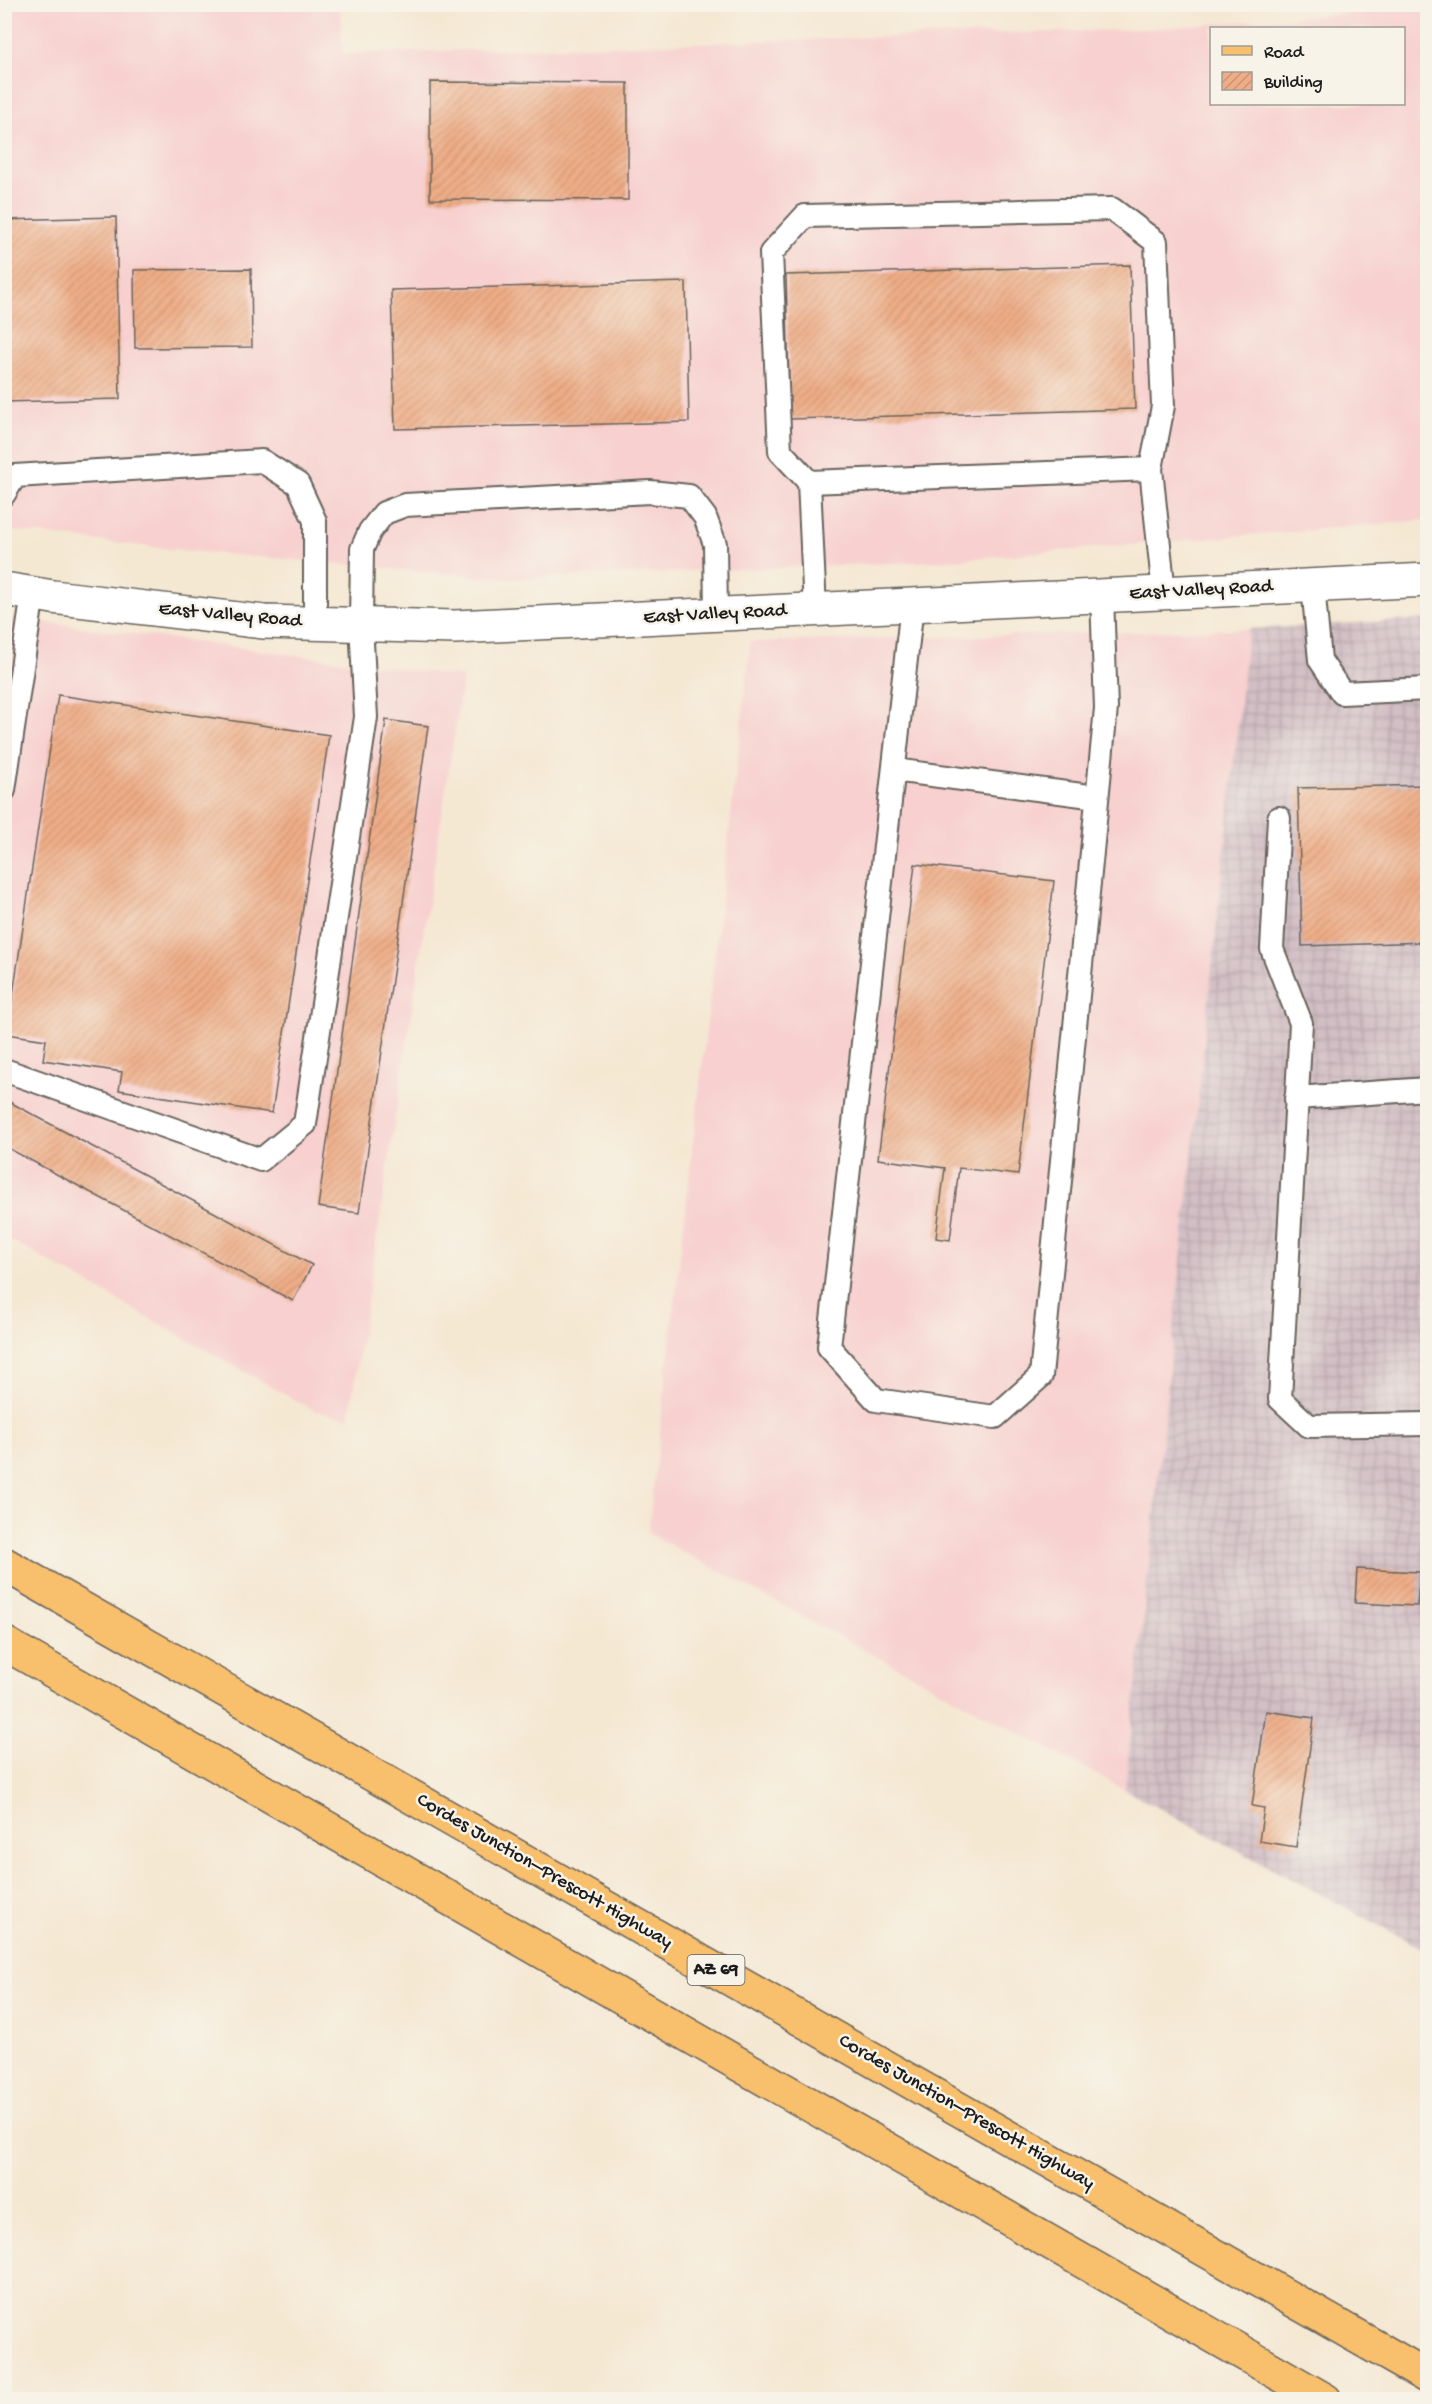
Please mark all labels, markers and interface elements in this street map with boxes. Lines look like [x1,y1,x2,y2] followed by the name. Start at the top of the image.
[1210,27,1405,105] legend
[1264,43,1305,64] text: Road
[1263,73,1323,94] text: Building
[1129,576,1276,606] street label: East Valley Road
[158,598,305,634] street label: East Valley Road
[643,600,790,630] street label: East Valley Road
[412,1789,676,1955] street label: Cordes Junction–Prescott Highway
[688,1955,744,1985] road number: AZ 69
[834,2030,1098,2196] street label: Cordes Junction–Prescott Highway

